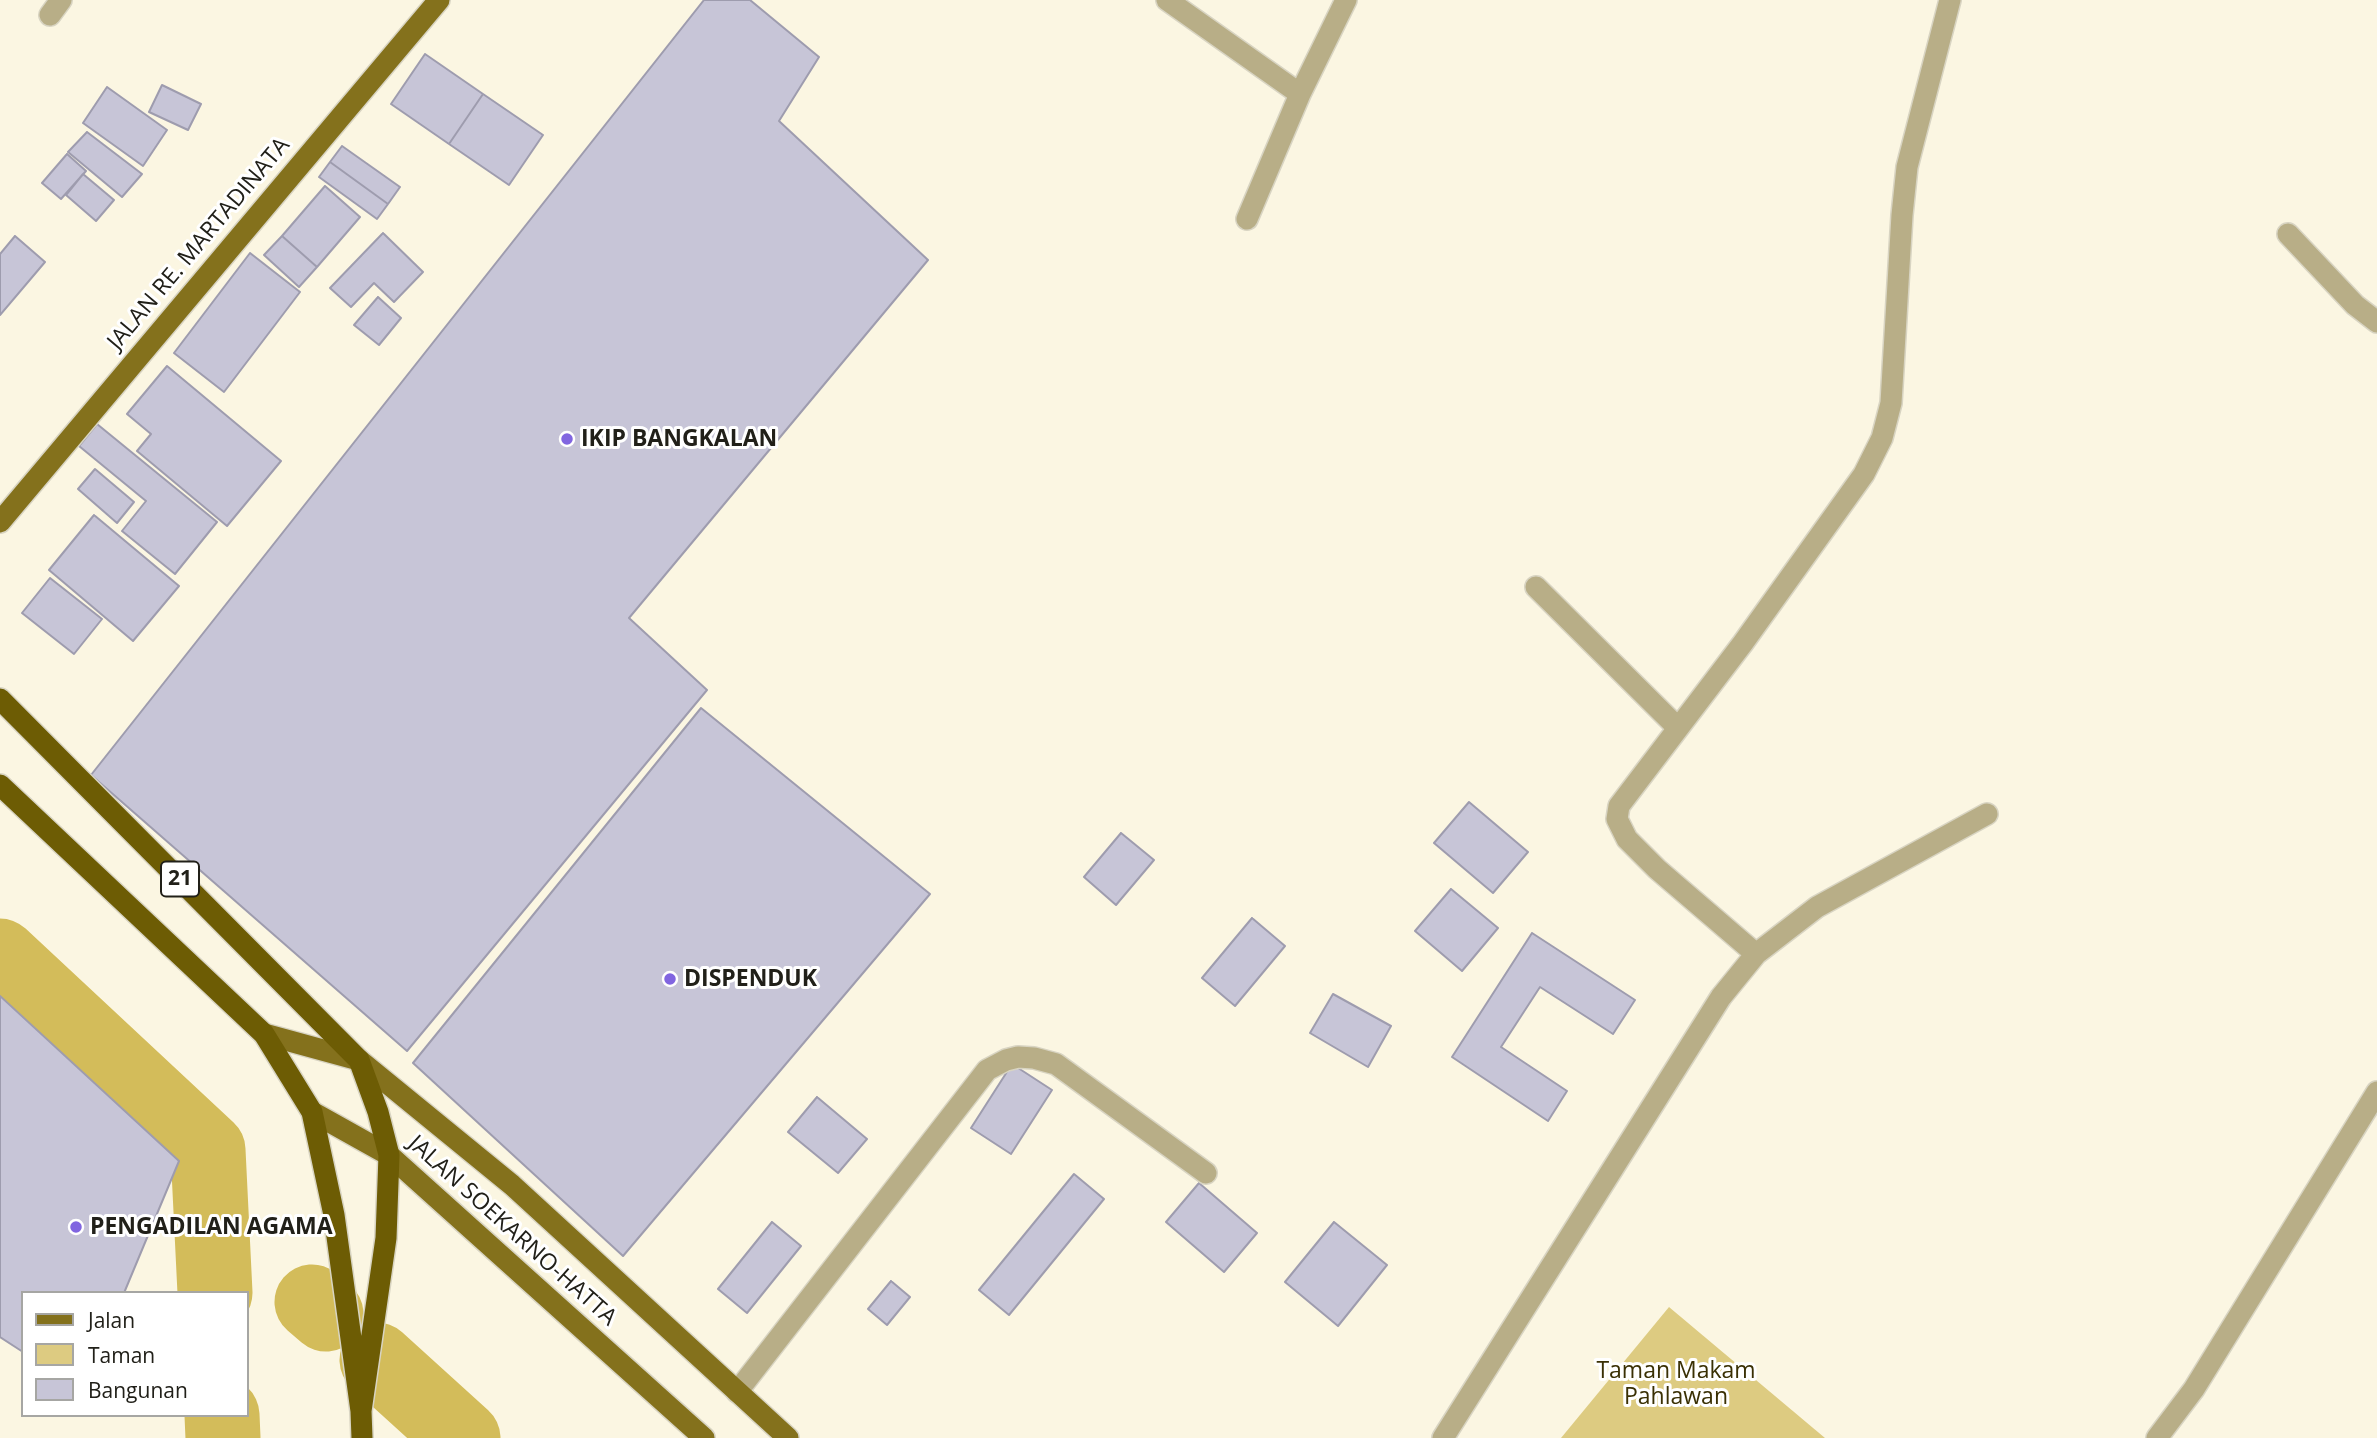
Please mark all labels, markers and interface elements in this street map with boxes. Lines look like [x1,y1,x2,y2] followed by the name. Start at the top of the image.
[102,132,296,356] street label: JALAN RE. MARTADINATA
[581,425,777,453] place label: IKIP BANGKALAN
[559,431,575,447] marker: IKIP BANGKALAN
[161,862,199,896] road number: 21
[684,965,817,993] place label: DISPENDUK
[662,971,678,987] marker: DISPENDUK
[402,1130,622,1332] street label: JALAN SOEKARNO-HATTA
[90,1213,333,1241] place label: PENGADILAN AGAMA
[68,1219,84,1235] marker: PENGADILAN AGAMA
[21,1291,248,1417] legend
[88,1306,135,1334] text: Jalan
[88,1341,155,1369] text: Taman
[1596,1357,1756,1411] park label: Taman Makam Pahlawan
[88,1376,188,1404] text: Bangunan

